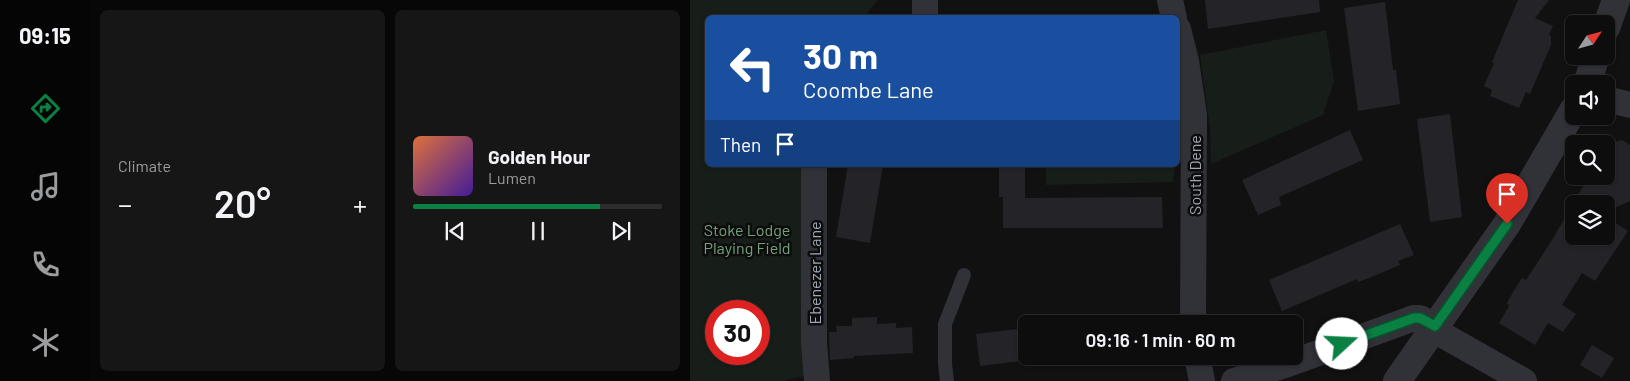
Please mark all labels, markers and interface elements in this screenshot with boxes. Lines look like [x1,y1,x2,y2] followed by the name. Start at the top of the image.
[1565,15,1615,65] north arrow
[1565,15,1615,245] map controls
[19,22,71,48] text: 09:15
[803,34,878,76] text: 30 m
[720,35,785,100] icon: left
[1565,75,1615,125] button: sound
[803,76,934,102] text: Coombe Lane
[28,91,63,126] icon: directions
[771,130,799,158] icon: arrive
[720,133,761,156] text: Then
[1185,135,1204,215] street label: South Dene
[1565,135,1615,185] button: search
[488,145,590,168] text: Golden Hour
[118,156,171,175] text: Climate
[488,168,536,187] text: Lumen
[28,169,63,204] icon: music
[1486,173,1528,224] pin
[214,180,271,226] text: 20°
[1493,180,1521,208] icon: arrive
[118,187,132,221] text: −
[353,187,367,221] text: +
[1565,195,1615,245] button: layers
[441,217,469,245] icon: previous
[524,217,552,245] icon: pause
[607,217,635,245] icon: next
[703,220,791,257] park label: Stoke Lodge Playing Field
[805,222,824,324] street label: Ebenezer Lane
[28,247,63,282] icon: phone
[705,300,770,365] speed limit sign: 30
[1315,317,1367,369] position arrow
[28,325,63,360] icon: climate
[1086,328,1235,351] text: 09:16 · 1 min · 60 m

